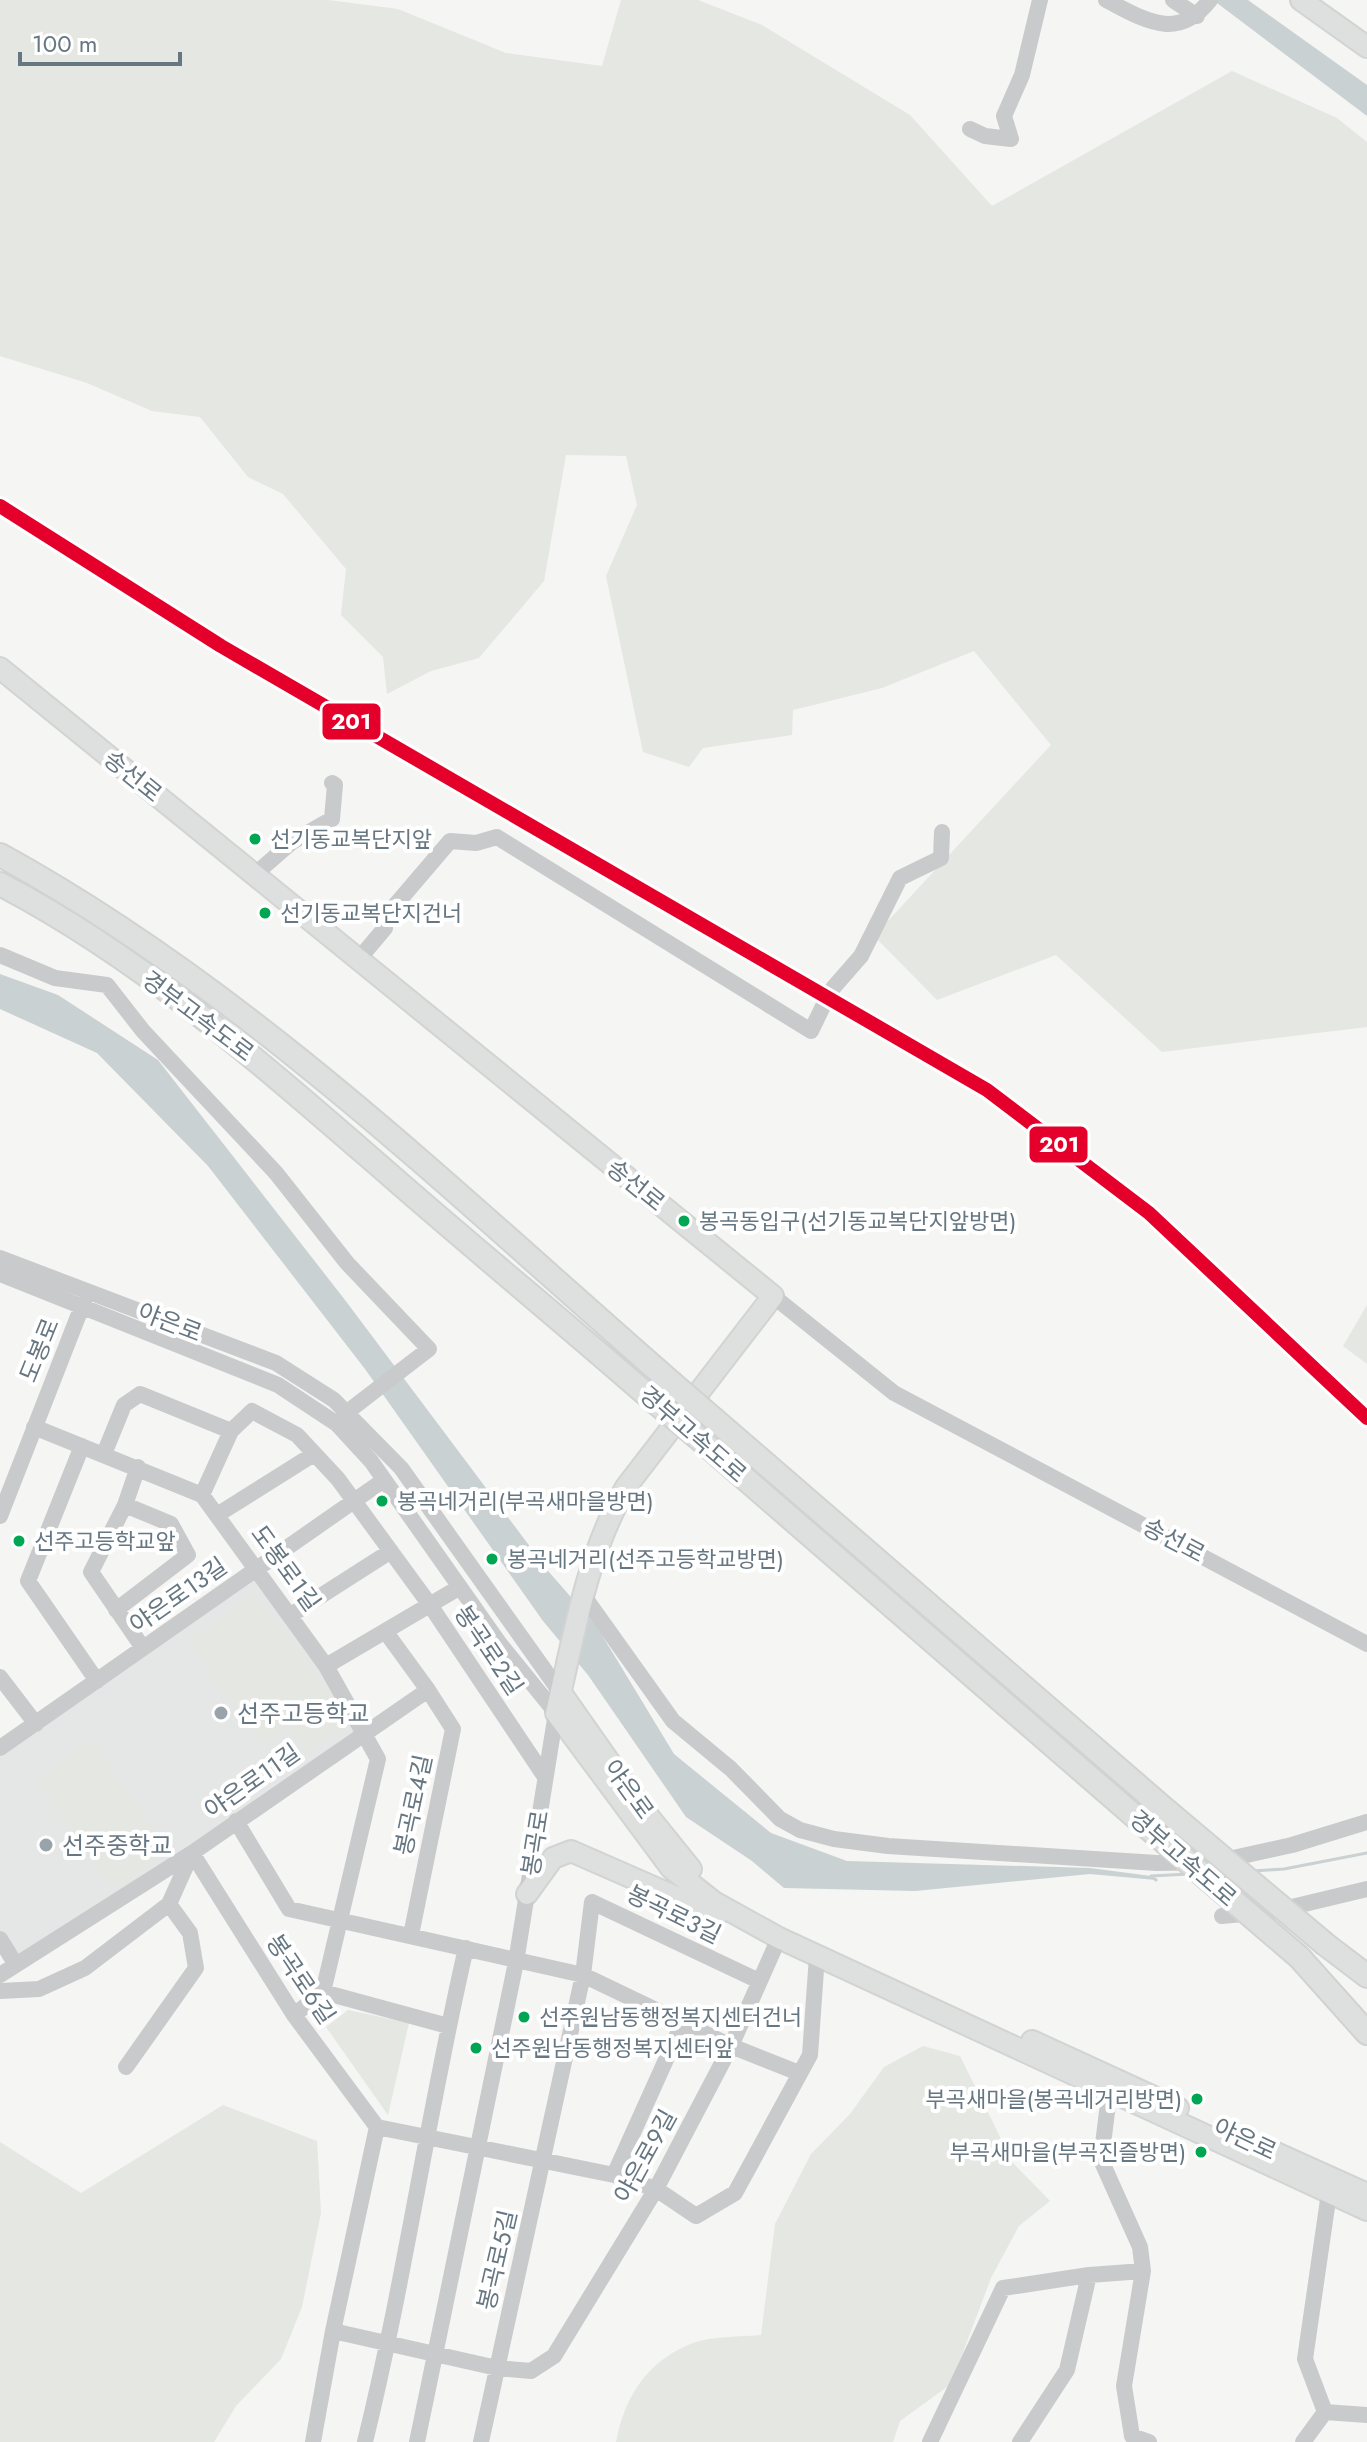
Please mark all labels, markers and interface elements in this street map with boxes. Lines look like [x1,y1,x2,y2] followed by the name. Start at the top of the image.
[20,16,180,66] scale bar
[32,26,98,61] text: 100 m
[321,702,382,741] line badge: 201
[331,705,371,737] text: 201
[96,742,170,810] street label: 송선로
[270,823,432,855] place label: 선기동교복단지앞
[247,831,263,847] marker: 선기동교복단지앞
[280,897,462,929] place label: 선기동교복단지건너
[257,905,273,921] marker: 선기동교복단지건너
[135,962,261,1070] street label: 경부고속도로
[1028,1125,1089,1164] line badge: 201
[1039,1128,1079,1160] text: 201
[599,1151,673,1219] street label: 송선로
[699,1205,1016,1237] place label: 봉곡동입구(선기동교복단지앞방면)
[676,1213,692,1229] marker: 봉곡동입구(선기동교복단지앞방면)
[133,1294,207,1350] street label: 야은로
[10,1313,68,1387] street label: 도봉로
[632,1377,754,1491] street label: 경부고속도로
[397,1485,654,1517] place label: 봉곡네거리(부곡새마을방면)
[374,1493,390,1509] marker: 봉곡네거리(부곡새마을방면)
[1137,1509,1211,1571] street label: 송선로
[243,1518,329,1618] street label: 도봉로1길
[34,1525,176,1557] place label: 선주고등학교앞
[11,1533,27,1549] marker: 선주고등학교앞
[507,1543,784,1575] place label: 봉곡네거리(선주고등학교방면)
[122,1548,234,1642] street label: 야은로13길
[484,1551,500,1567] marker: 봉곡네거리(선주고등학교방면)
[446,1598,532,1702] street label: 봉곡로2길
[237,1696,369,1731] place label: 선주고등학교
[212,1704,230,1722] marker: 선주고등학교
[197,1735,307,1827] street label: 야은로11길
[385,1751,441,1859] street label: 봉곡로4길
[595,1752,663,1826] street label: 야은로
[1122,1801,1244,1915] street label: 경부고속도로
[513,1808,557,1878] street label: 봉곡로
[62,1828,172,1863] place label: 선주중학교
[37,1836,55,1854] marker: 선주중학교
[621,1876,727,1952] street label: 봉곡로3길
[258,1927,344,2031] street label: 봉곡로6길
[539,2001,802,2033] place label: 선주원남동행정복지센터건너
[516,2009,532,2025] marker: 선주원남동행정복지센터건너
[491,2032,734,2064] place label: 선주원남동행정복지센터앞
[468,2040,484,2056] marker: 선주원남동행정복지센터앞
[925,2083,1182,2115] place label: 부곡새마을(봉곡네거리방면)
[1189,2091,1205,2107] marker: 부곡새마을(봉곡네거리방면)
[605,2103,685,2209] street label: 야은로9길
[1208,2109,1282,2169] street label: 야은로
[950,2136,1186,2168] place label: 부곡새마을(부곡진즐방면)
[1193,2144,1209,2160] marker: 부곡새마을(부곡진즐방면)
[468,2206,526,2314] street label: 봉곡로5길

